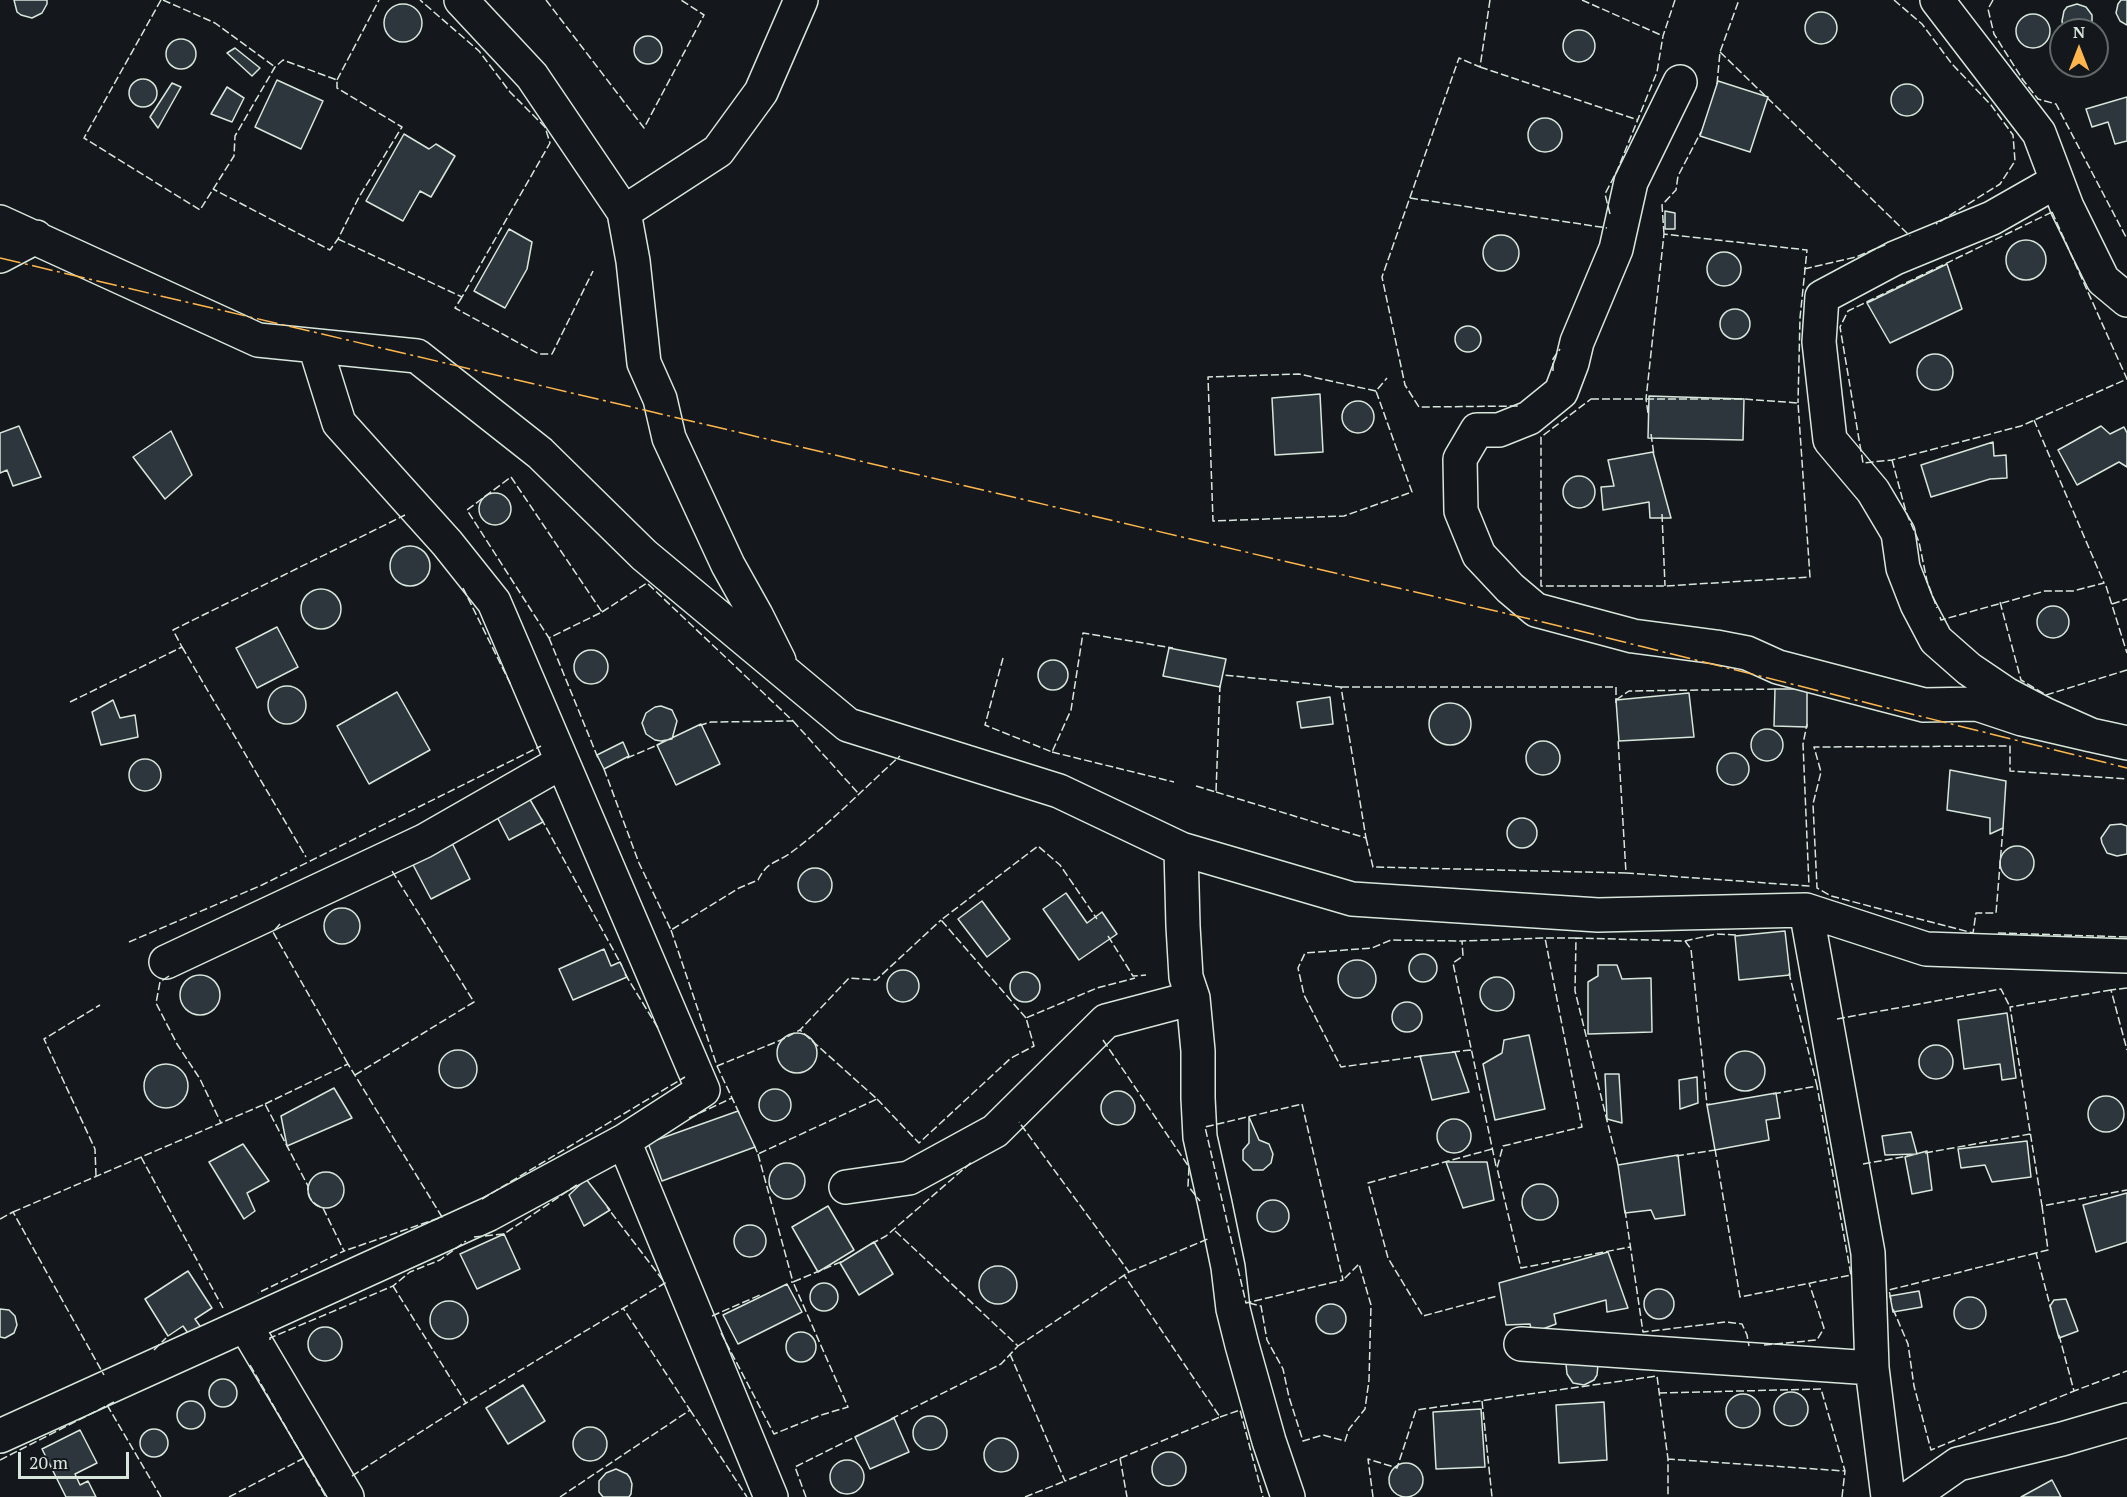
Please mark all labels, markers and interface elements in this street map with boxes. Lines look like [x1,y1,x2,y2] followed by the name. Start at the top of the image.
[2049,18,2109,78] north arrow
[2073,21,2085,43] text: N
[21,1440,132,1478] scale bar
[29,1450,68,1474] text: 20 m

